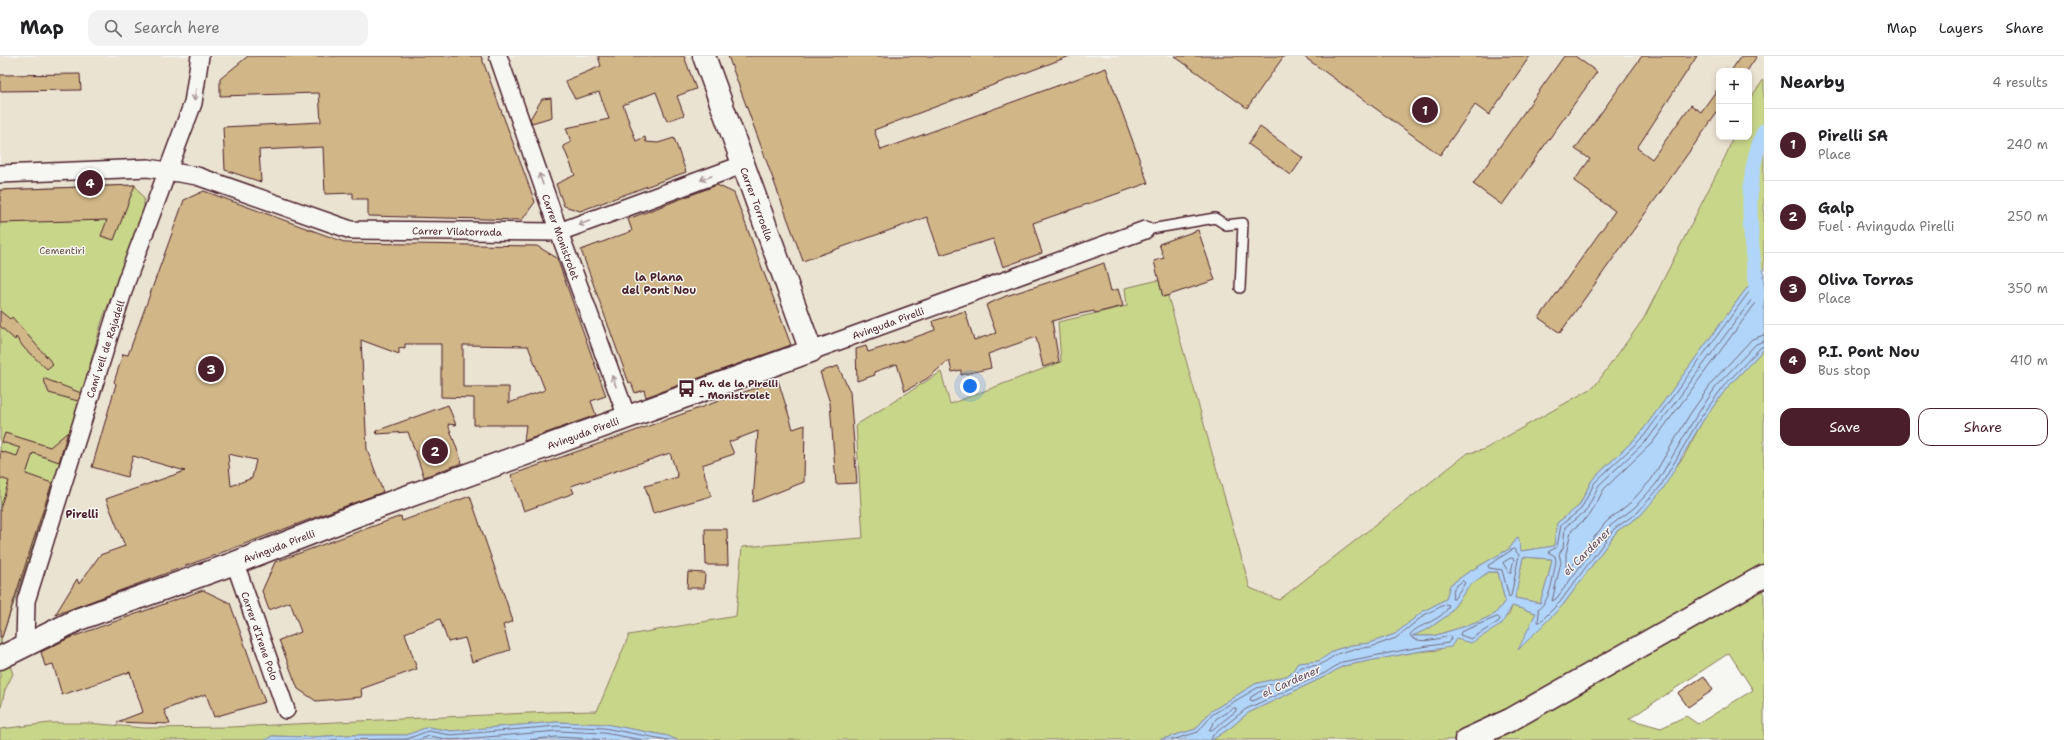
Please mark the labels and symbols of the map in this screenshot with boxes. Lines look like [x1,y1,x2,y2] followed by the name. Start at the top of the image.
[191,88,199,101] one-way arrow
[1412,95,1438,125] pin: 1
[737,165,776,244] street label: Carrer Torroella
[77,168,103,198] pin: 4
[536,174,544,186] one-way arrow
[700,175,712,183] one-way arrow
[539,192,582,282] street label: Carrer Monistrolet
[578,219,590,227] one-way arrow
[412,224,503,239] street label: Carrer Vilatorrada
[39,244,85,257] park label: Cementiri
[622,270,696,298] district label: la Plana del Pont Nou
[84,299,127,400] street label: Camí vell de Rajadell
[850,304,926,343] street label: Avinguda Pirelli
[198,354,224,384] pin: 3
[610,374,617,387] one-way arrow
[960,376,980,396] your location
[699,377,778,402] place label: Av. de la Pirelli - Monistrolet
[676,379,696,399] bus stop icon: Av. de la Pirelli - Monistrolet
[545,414,621,453] street label: Avinguda Pirelli
[422,436,448,466] pin: 2
[66,507,98,522] district label: Pirelli
[1560,523,1615,579] water label: el Cardener
[241,527,317,566] street label: Avinguda Pirelli
[238,590,281,682] street label: Carrer d'Irene Polo
[1259,662,1324,701] water label: el Cardener

